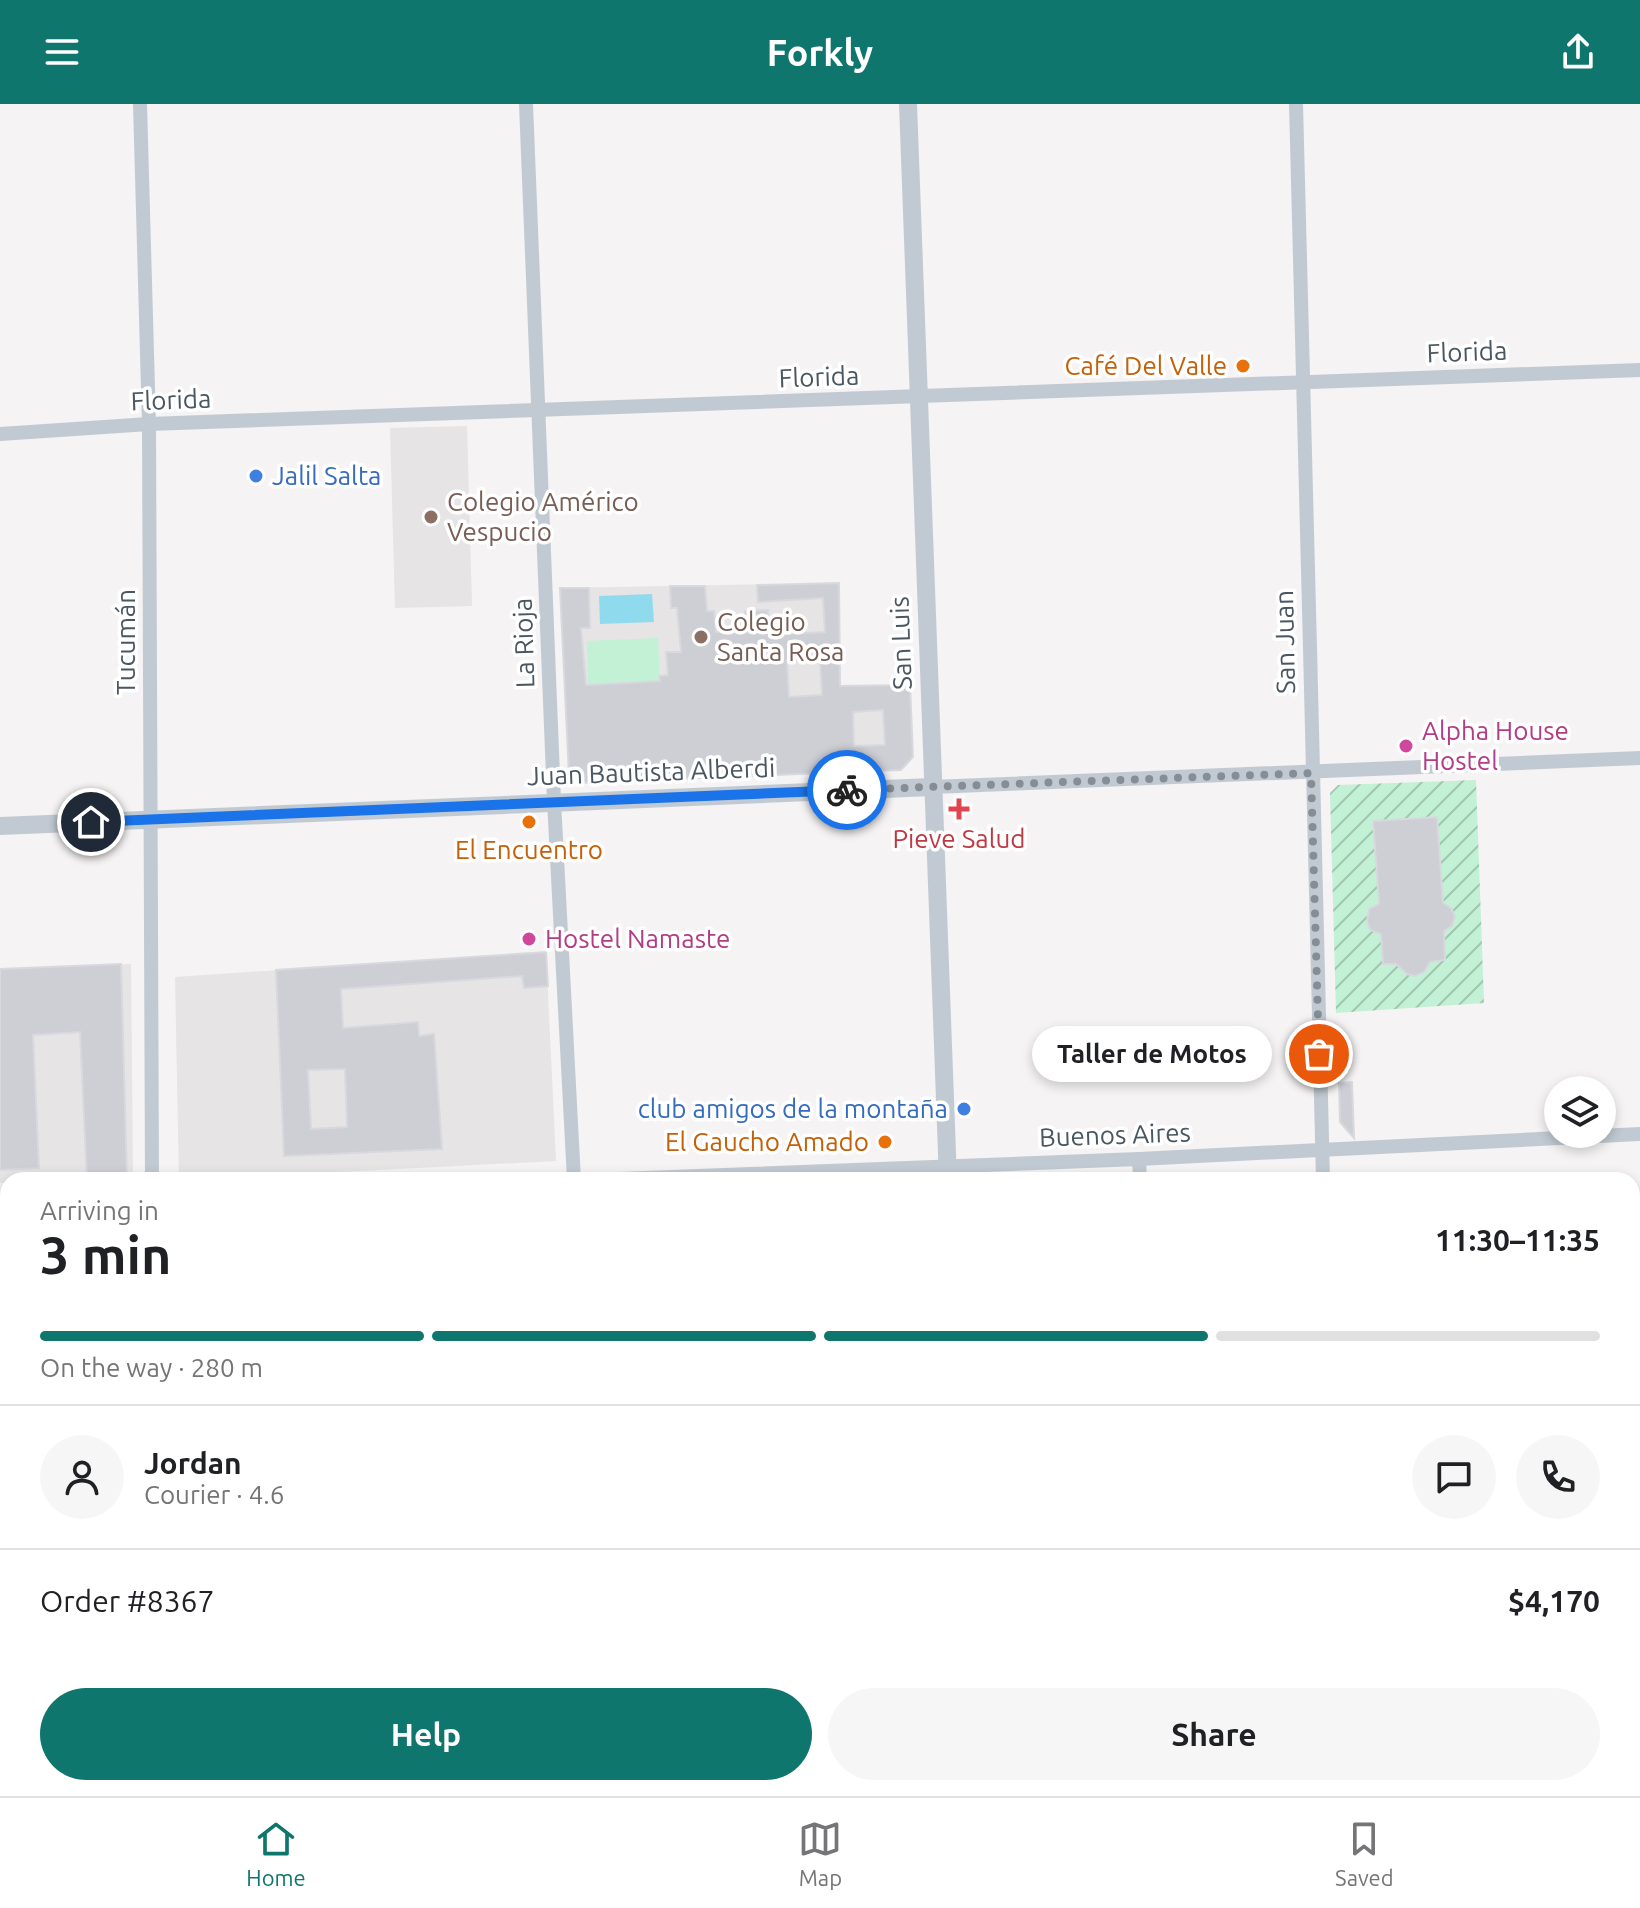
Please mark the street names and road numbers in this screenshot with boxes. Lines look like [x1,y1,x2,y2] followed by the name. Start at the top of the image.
[1426,336,1508,367] street label: Florida
[778,361,860,392] street label: Florida
[130,384,212,415] street label: Florida
[111,589,140,695] street label: Tucumán
[1269,590,1300,694] street label: San Juan
[884,596,917,690] street label: San Luis
[507,598,540,689] street label: La Rioja
[526,753,776,790] street label: Juan Bautista Alberdi
[1039,1117,1191,1152] street label: Buenos Aires

